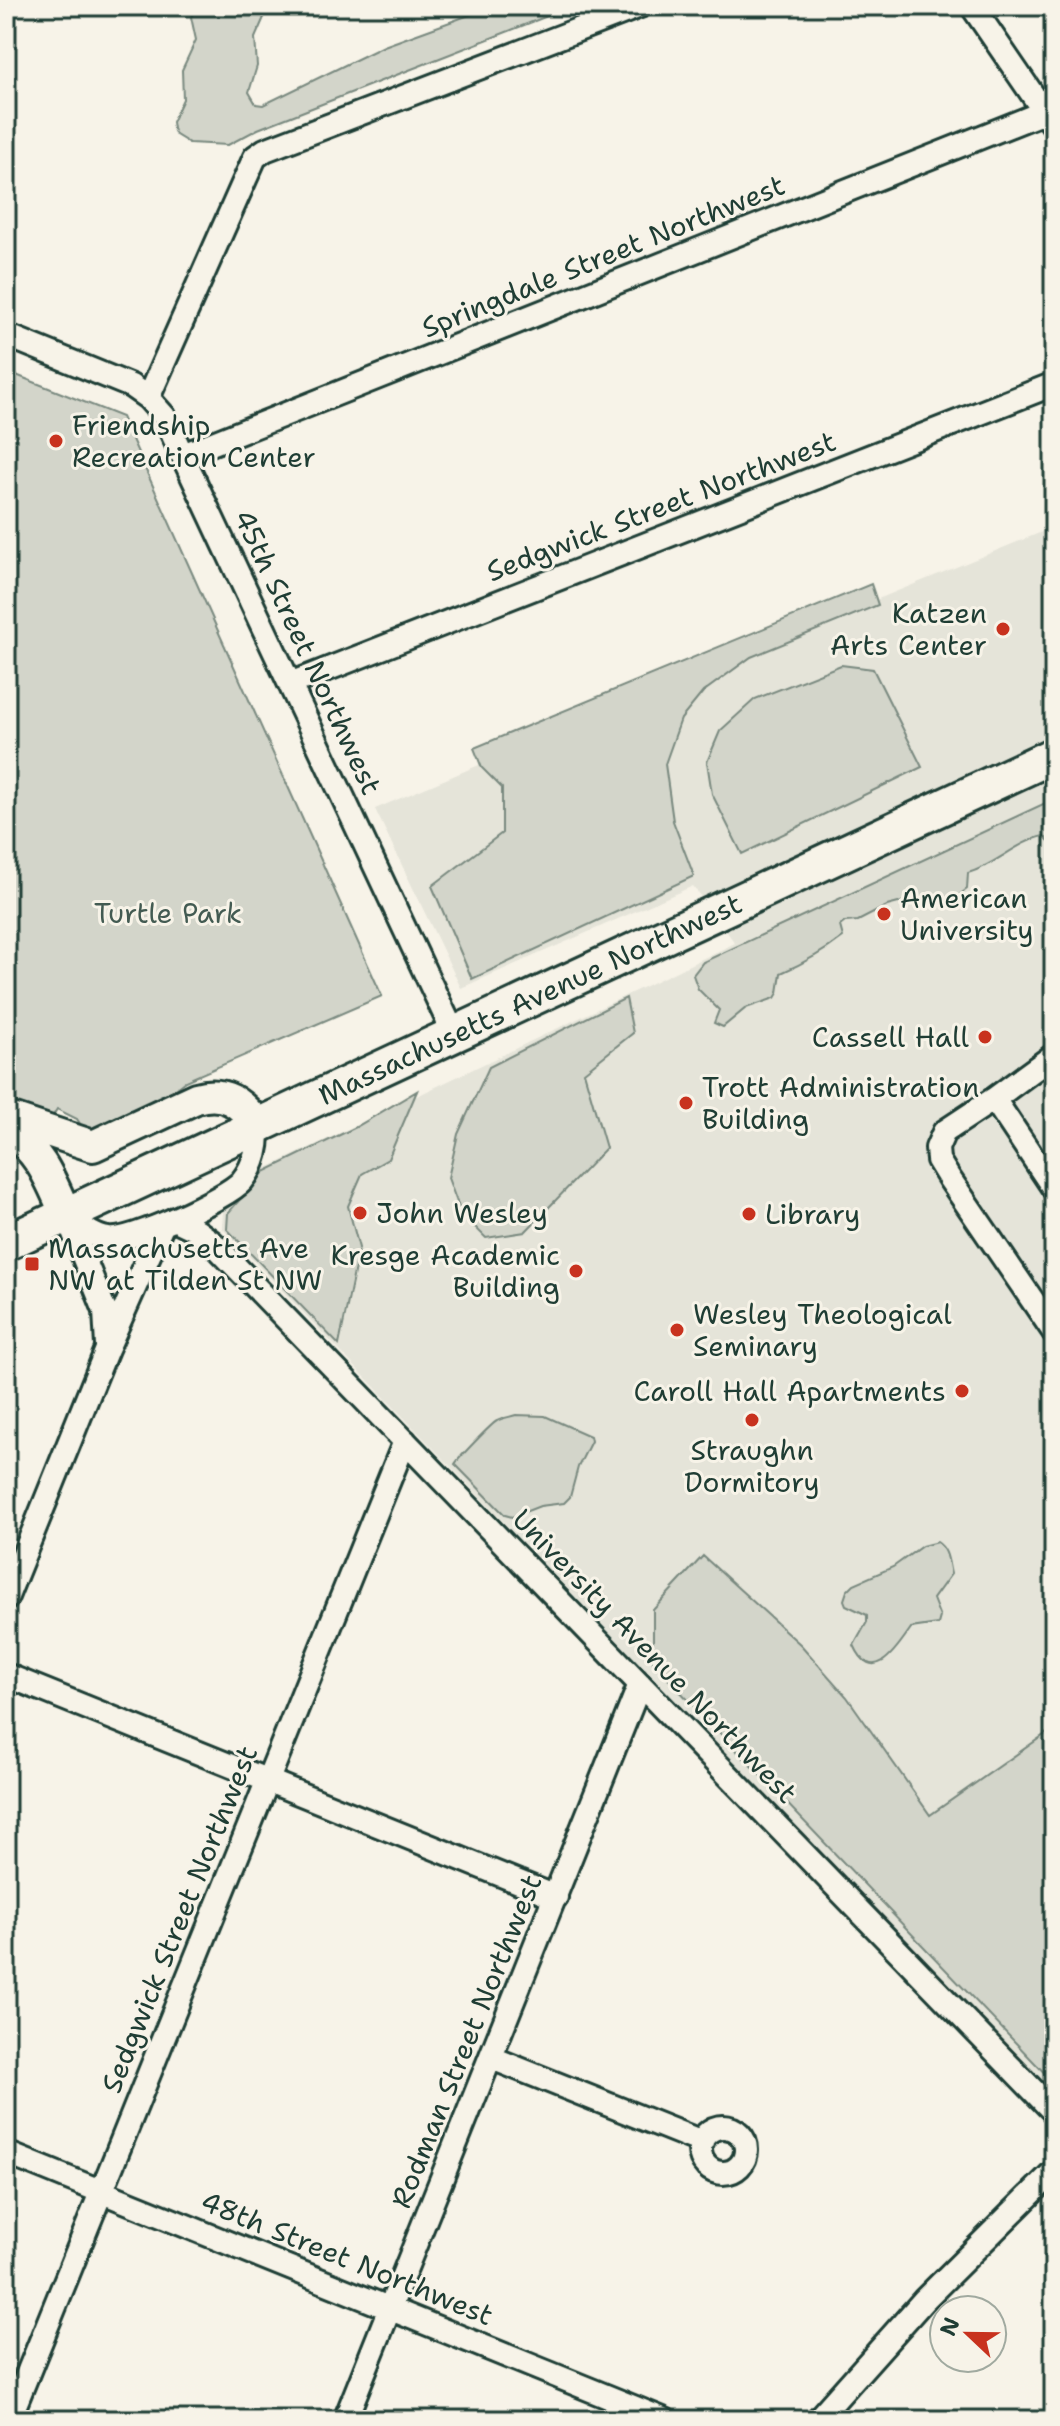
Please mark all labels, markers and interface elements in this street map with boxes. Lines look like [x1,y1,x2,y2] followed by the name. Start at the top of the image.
[416,166,790,346] street label: Springdale Street Northwest
[72,406,316,476] place label: Friendship Recreation Center
[481,422,841,590] street label: Sedgwick Street Northwest
[47,432,65,450] marker: Friendship Recreation Center
[225,503,391,801] street label: 45th Street Northwest
[830,594,987,664] place label: Katzen Arts Center
[994,620,1012,638] marker: Katzen Arts Center
[900,879,1034,949] place label: American University
[312,884,748,1114] street label: Massachusetts Avenue Northwest
[94,894,242,932] park label: Turtle Park
[875,905,893,923] marker: American University
[812,1018,970,1056] place label: Cassell Hall
[976,1028,994,1046] marker: Cassell Hall
[702,1068,979,1138] place label: Trott Administration Building
[677,1094,695,1112] marker: Trott Administration Building
[376,1194,548,1232] place label: John Wesley
[765,1195,860,1233] place label: Library
[351,1204,369,1222] marker: John Wesley
[740,1205,758,1223] marker: Library
[48,1229,322,1299] place label: Massachusetts Ave NW at Tilden St NW
[330,1236,560,1306] place label: Kresge Academic Building
[23,1255,41,1273] marker: Massachusetts Ave NW at Tilden St NW
[567,1262,585,1280] marker: Kresge Academic Building
[693,1295,952,1365] place label: Wesley Theological Seminary
[668,1321,686,1339] marker: Wesley Theological Seminary
[633,1372,946,1410] place label: Caroll Hall Apartments
[953,1382,971,1400] marker: Caroll Hall Apartments
[743,1411,761,1429] marker: Straughn Dormitory
[684,1431,820,1501] place label: Straughn Dormitory
[504,1501,806,1811] street label: University Avenue Northwest
[92,1740,266,2098] street label: Sedgwick Street Northwest
[382,1868,550,2214] street label: Rodman Street Northwest
[195,2182,499,2334] street label: 48th Street Northwest
[928,2294,1008,2374] north arrow
[933,2313,967,2340] text: N

